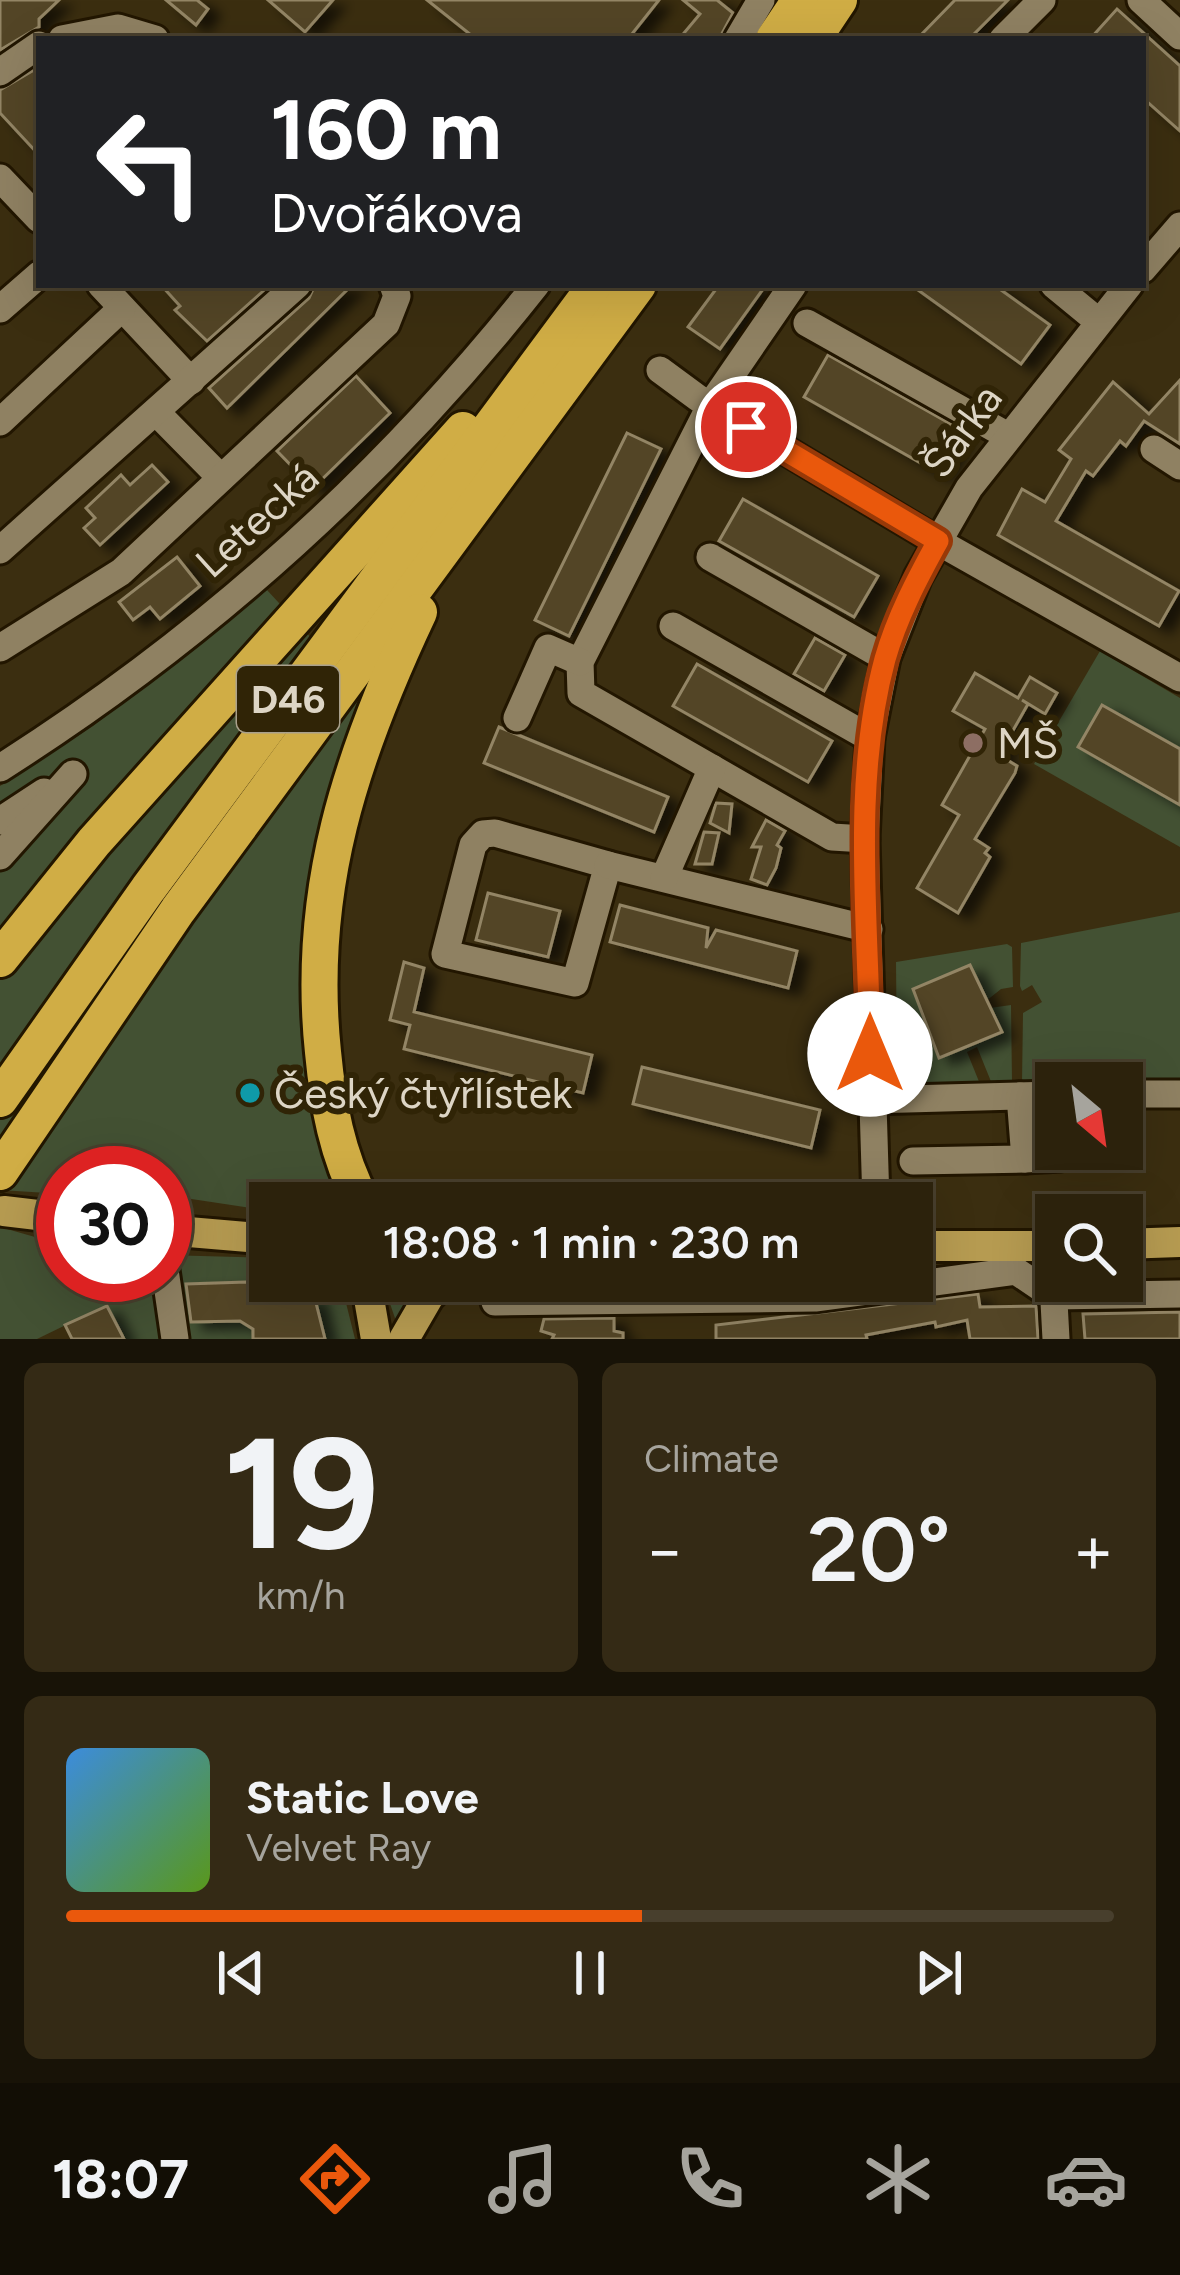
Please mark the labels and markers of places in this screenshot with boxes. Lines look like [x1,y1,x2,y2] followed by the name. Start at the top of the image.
[695,376,797,478] pin
[997,718,1058,769] place label: MŠ
[960,730,986,756] marker: MŠ
[274,1068,573,1119] place label: Český čtyřlístek
[237,1080,263,1106] marker: Český čtyřlístek

